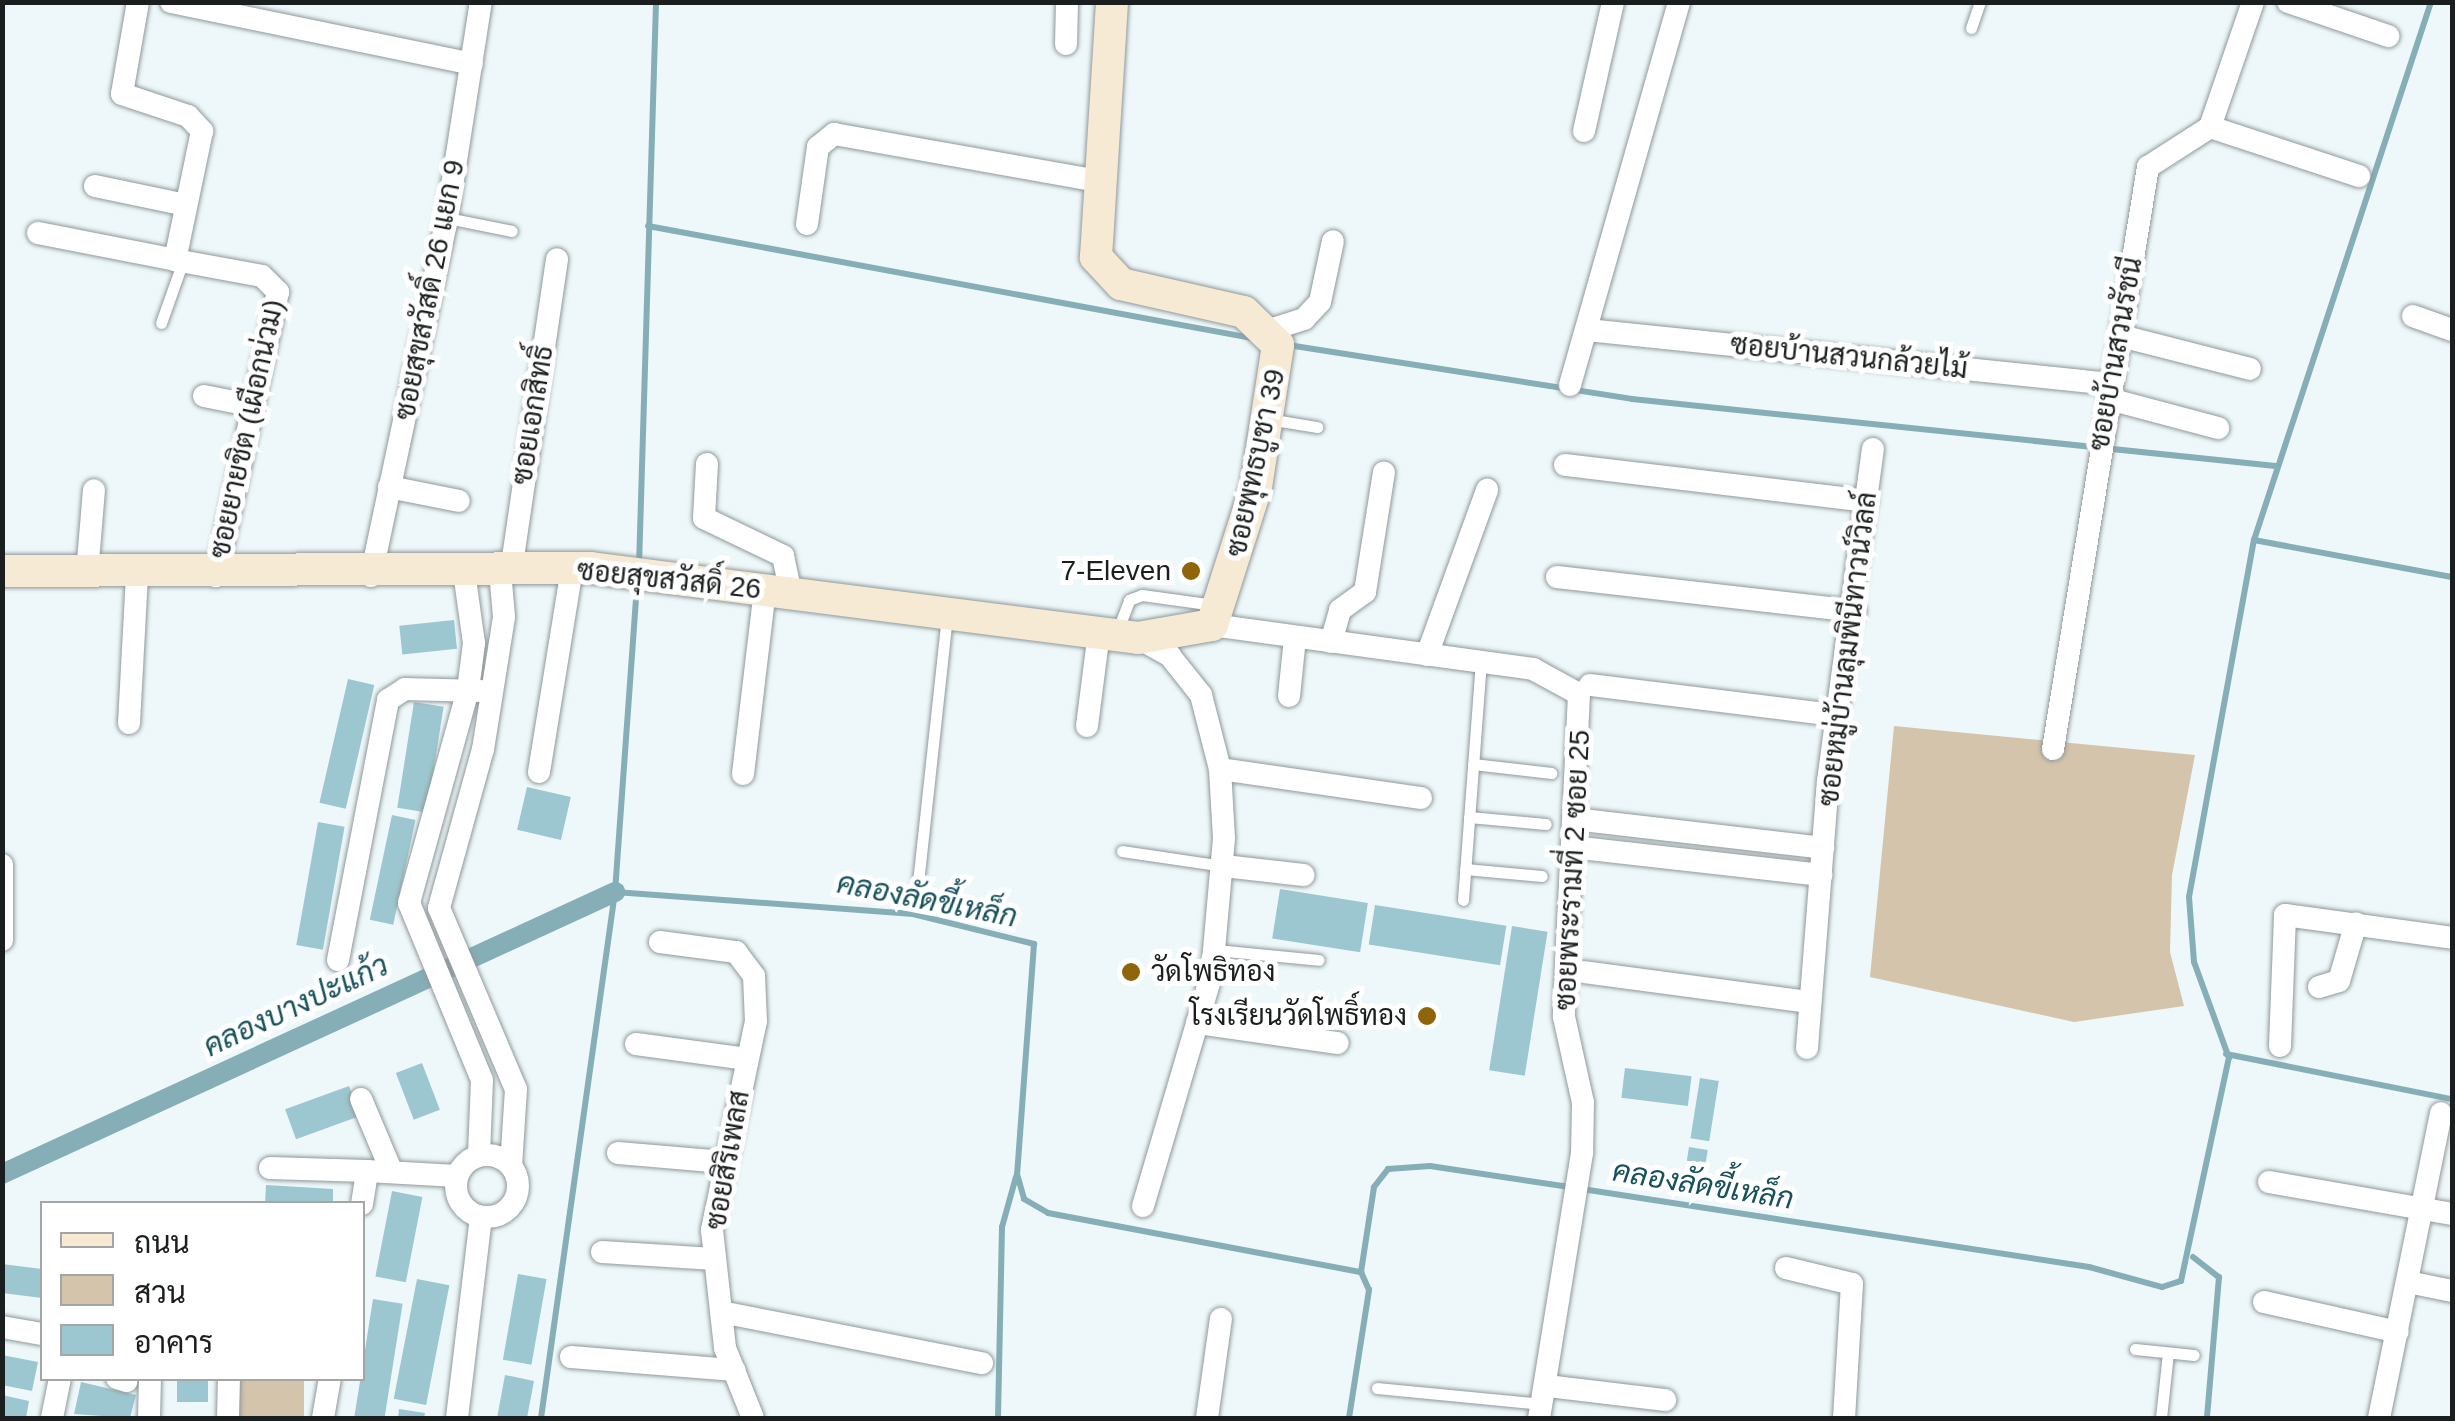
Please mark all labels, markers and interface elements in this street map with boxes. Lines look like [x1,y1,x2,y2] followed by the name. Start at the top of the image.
[388,157,472,423] street label: ซอยสุขสวัสดิ์ 26 แยก 9
[2082,255,2150,453] street label: ซอยบ้านสวนรัชนี
[203,297,291,561] street label: ซอยยายชิต (เผือกน่วม)
[1729,328,1969,386] street label: ซอยบ้านสวนกล้วยไม้
[505,343,561,487] street label: ซอยเอกสิทธิ์
[1220,366,1292,560] street label: ซอยพุทธบูชา 39
[1812,490,1884,808] street label: ซอยหมู่บ้านลุมพินีทาวน์วิลล์
[575,554,763,606] street label: ซอยสุขสวัสดิ์ 26
[1060,554,1171,588] place label: 7-Eleven
[1180,560,1202,582] marker: 7-Eleven
[1549,729,1597,1011] street label: ซอยพระรามที่ 2 ซอย 25
[834,865,1020,935] water label: คลองลัดขี้เหล็ก
[198,947,394,1065] water label: คลองบางปะแก้ว
[1151,955,1275,989] place label: วัดโพธิทอง
[1120,961,1142,983] marker: วัดโพธิทอง
[1190,999,1407,1033] place label: โรงเรียนวัดโพธิ์ทอง
[1416,1005,1438,1027] marker: โรงเรียนวัดโพธิ์ทอง
[699,1088,757,1232] street label: ซอยสิริเพลส
[1610,1153,1796,1217] water label: คลองลัดขี้เหล็ก
[40,1201,365,1381] legend
[134,1226,190,1259] text: ถนน
[134,1276,186,1309] text: สวน
[134,1326,213,1359] text: อาคาร

